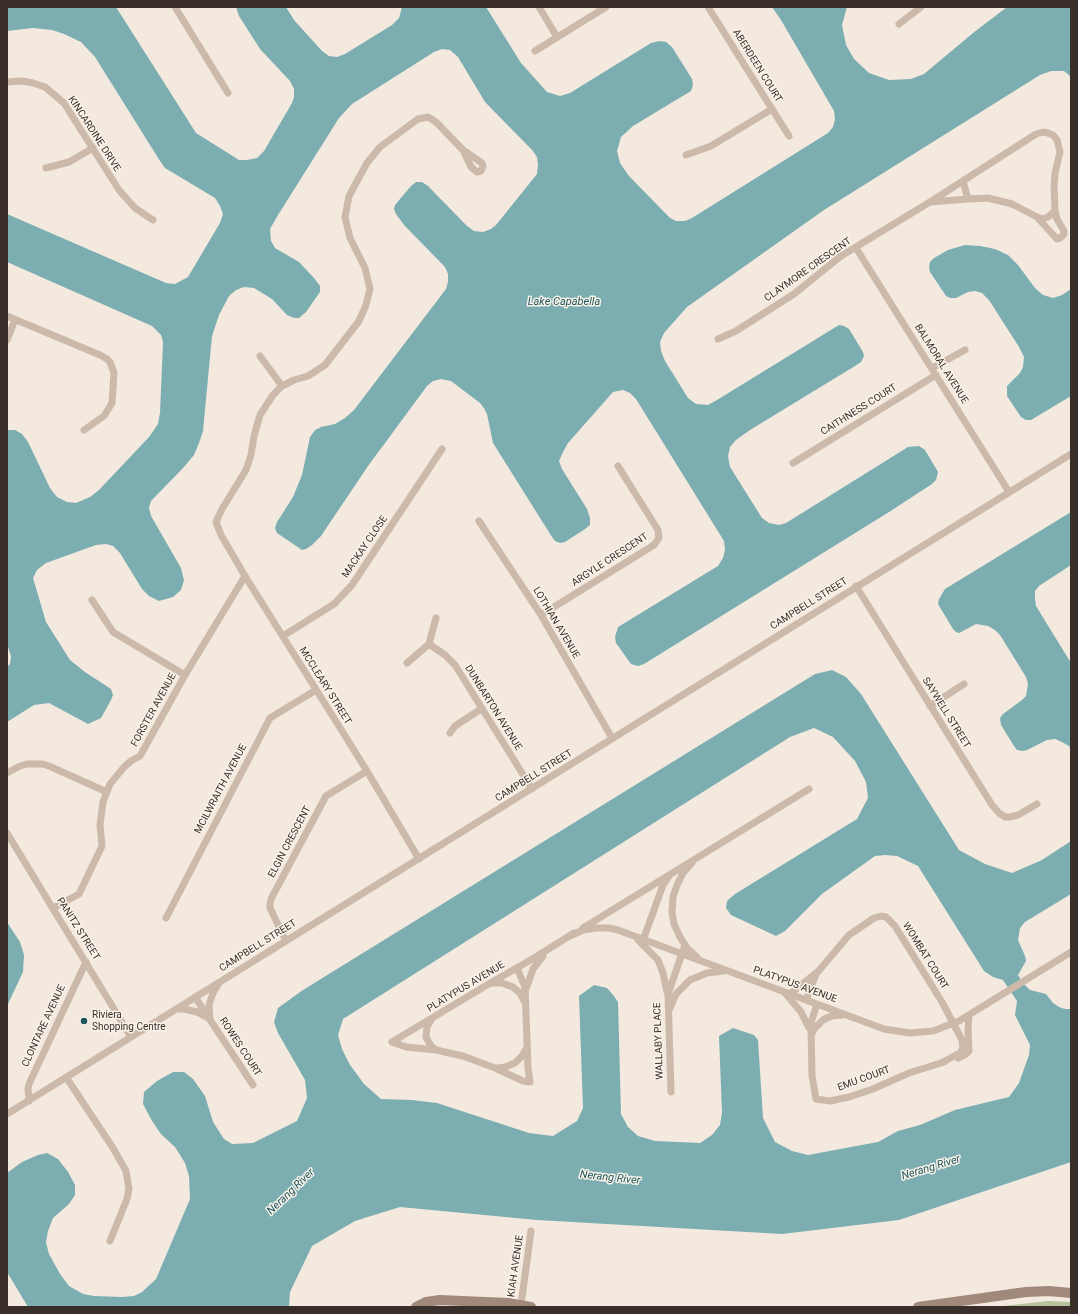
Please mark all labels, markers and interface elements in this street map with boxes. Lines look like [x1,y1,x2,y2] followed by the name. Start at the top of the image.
[730,27,784,105] street label: ABERDEEN COURT
[65,94,123,174] street label: KINCARDINE DRIVE
[762,235,854,305] street label: CLAYMORE CRESCENT
[528,295,600,309] water label: Lake Capabella
[912,322,970,406] street label: BALMORAL AVENUE
[819,382,899,438] street label: CAITHNESS COURT
[340,514,390,580] street label: MACKAY CLOSE
[570,531,650,589] street label: ARGYLE CRESCENT
[768,575,850,633] street label: CAMPBELL STREET
[530,585,582,661] street label: LOTHIAN AVENUE
[296,645,354,727] street label: MCCLEARY STREET
[462,663,524,753] street label: DUNBARTON AVENUE
[129,671,179,749] street label: FORSTER AVENUE
[919,675,973,751] street label: SAYWELL STREET
[192,742,250,836] street label: MCILWRAITH AVENUE
[493,747,575,805] street label: CAMPBELL STREET
[266,804,314,880] street label: ELGIN CRESCENT
[54,895,102,963] street label: PANITZ STREET
[217,917,299,975] street label: CAMPBELL STREET
[900,920,950,992] street label: WOMBAT COURT
[425,959,507,1015] street label: PLATYPUS AVENUE
[751,964,839,1006] street label: PLATYPUS AVENUE
[20,983,68,1069] street label: CLONTARE AVENUE
[652,1002,666,1080] street label: WALLABY PLACE
[92,1009,166,1032] place label: Riviera Shopping Centre
[217,1015,263,1079] street label: ROWES COURT
[79,1016,89,1026] marker: Riviera Shopping Centre
[836,1064,892,1094] street label: EMU COURT
[900,1153,962,1183] water label: Nerang River
[265,1166,317,1218] water label: Nerang River
[579,1168,641,1188] water label: Nerang River
[506,1234,526,1298] street label: KIAH AVENUE

